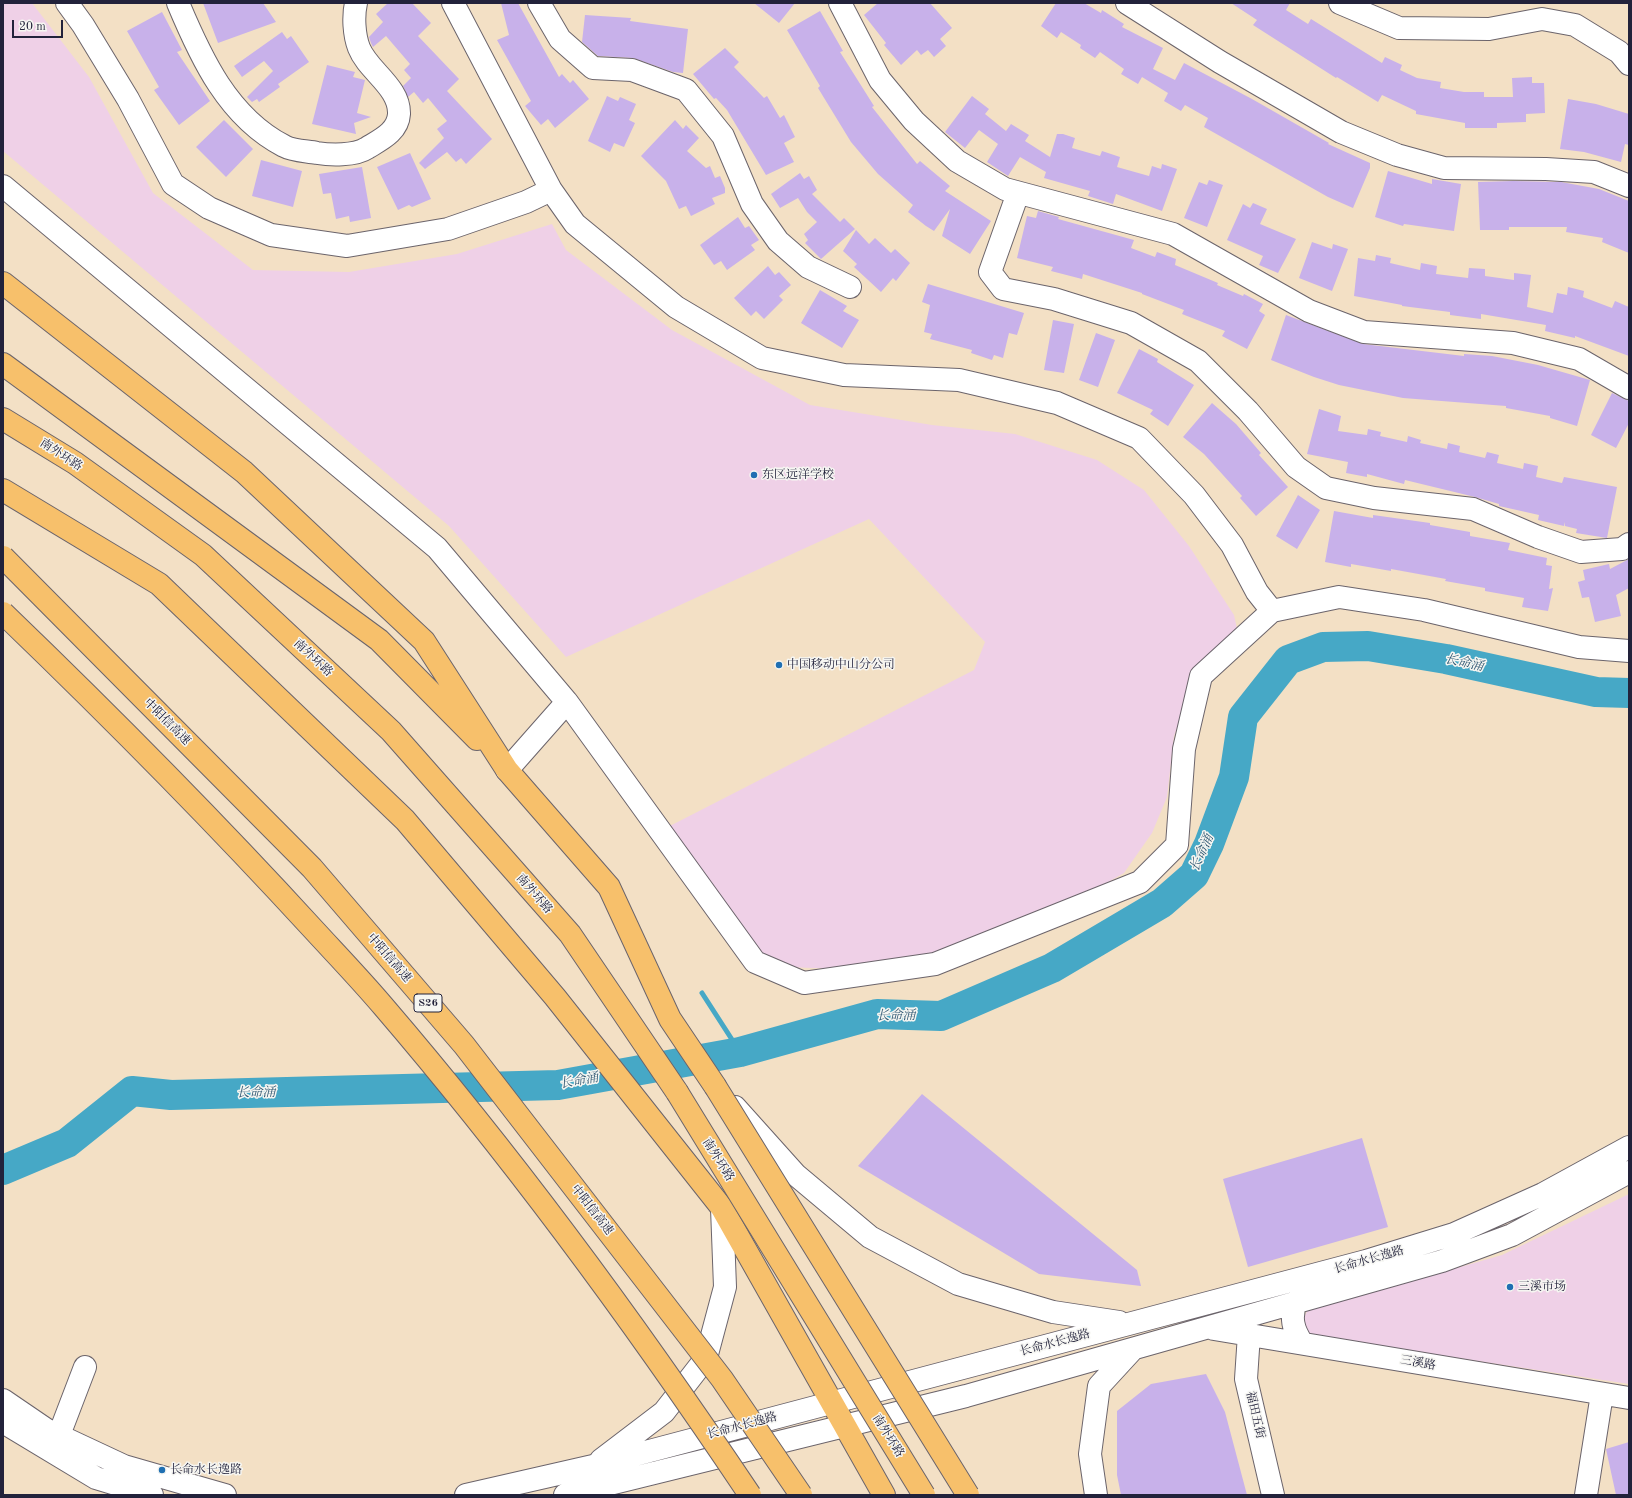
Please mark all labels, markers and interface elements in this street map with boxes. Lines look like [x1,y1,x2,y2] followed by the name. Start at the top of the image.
[14,12,65,38] scale bar
[19,21,46,33] text: 20 m
[37,436,85,474] street label: 南外环路
[762,468,834,482] place label: 东区远洋学校
[749,470,759,480] marker: 东区远洋学校
[291,636,335,680] street label: 南外环路
[1443,651,1485,675] water label: 长命涌
[787,658,895,672] place label: 中国移动中山分公司
[774,660,784,670] marker: 中国移动中山分公司
[141,696,193,748] street label: 中阳信高速
[1187,832,1217,874] water label: 长命涌
[513,871,555,917] street label: 南外环路
[364,931,414,985] street label: 中阳信高速
[414,994,442,1012] road number: S26
[876,1008,916,1024] water label: 长命涌
[558,1070,600,1092] water label: 长命涌
[236,1085,276,1101] water label: 长命涌
[699,1136,737,1184] street label: 南外环路
[568,1182,616,1238] street label: 中阳信高速
[1332,1243,1406,1277] street label: 长命水长逸路
[1518,1280,1566,1294] place label: 三溪市场
[1505,1282,1515,1292] marker: 三溪市场
[1018,1327,1092,1359] street label: 长命水长逸路
[1399,1353,1437,1373] street label: 三溪路
[1243,1390,1267,1440] street label: 福田五街
[705,1410,779,1442] street label: 长命水长逸路
[869,1412,907,1460] street label: 南外环路
[170,1463,242,1477] place label: 长命水长逸路
[157,1465,167,1475] marker: 长命水长逸路

